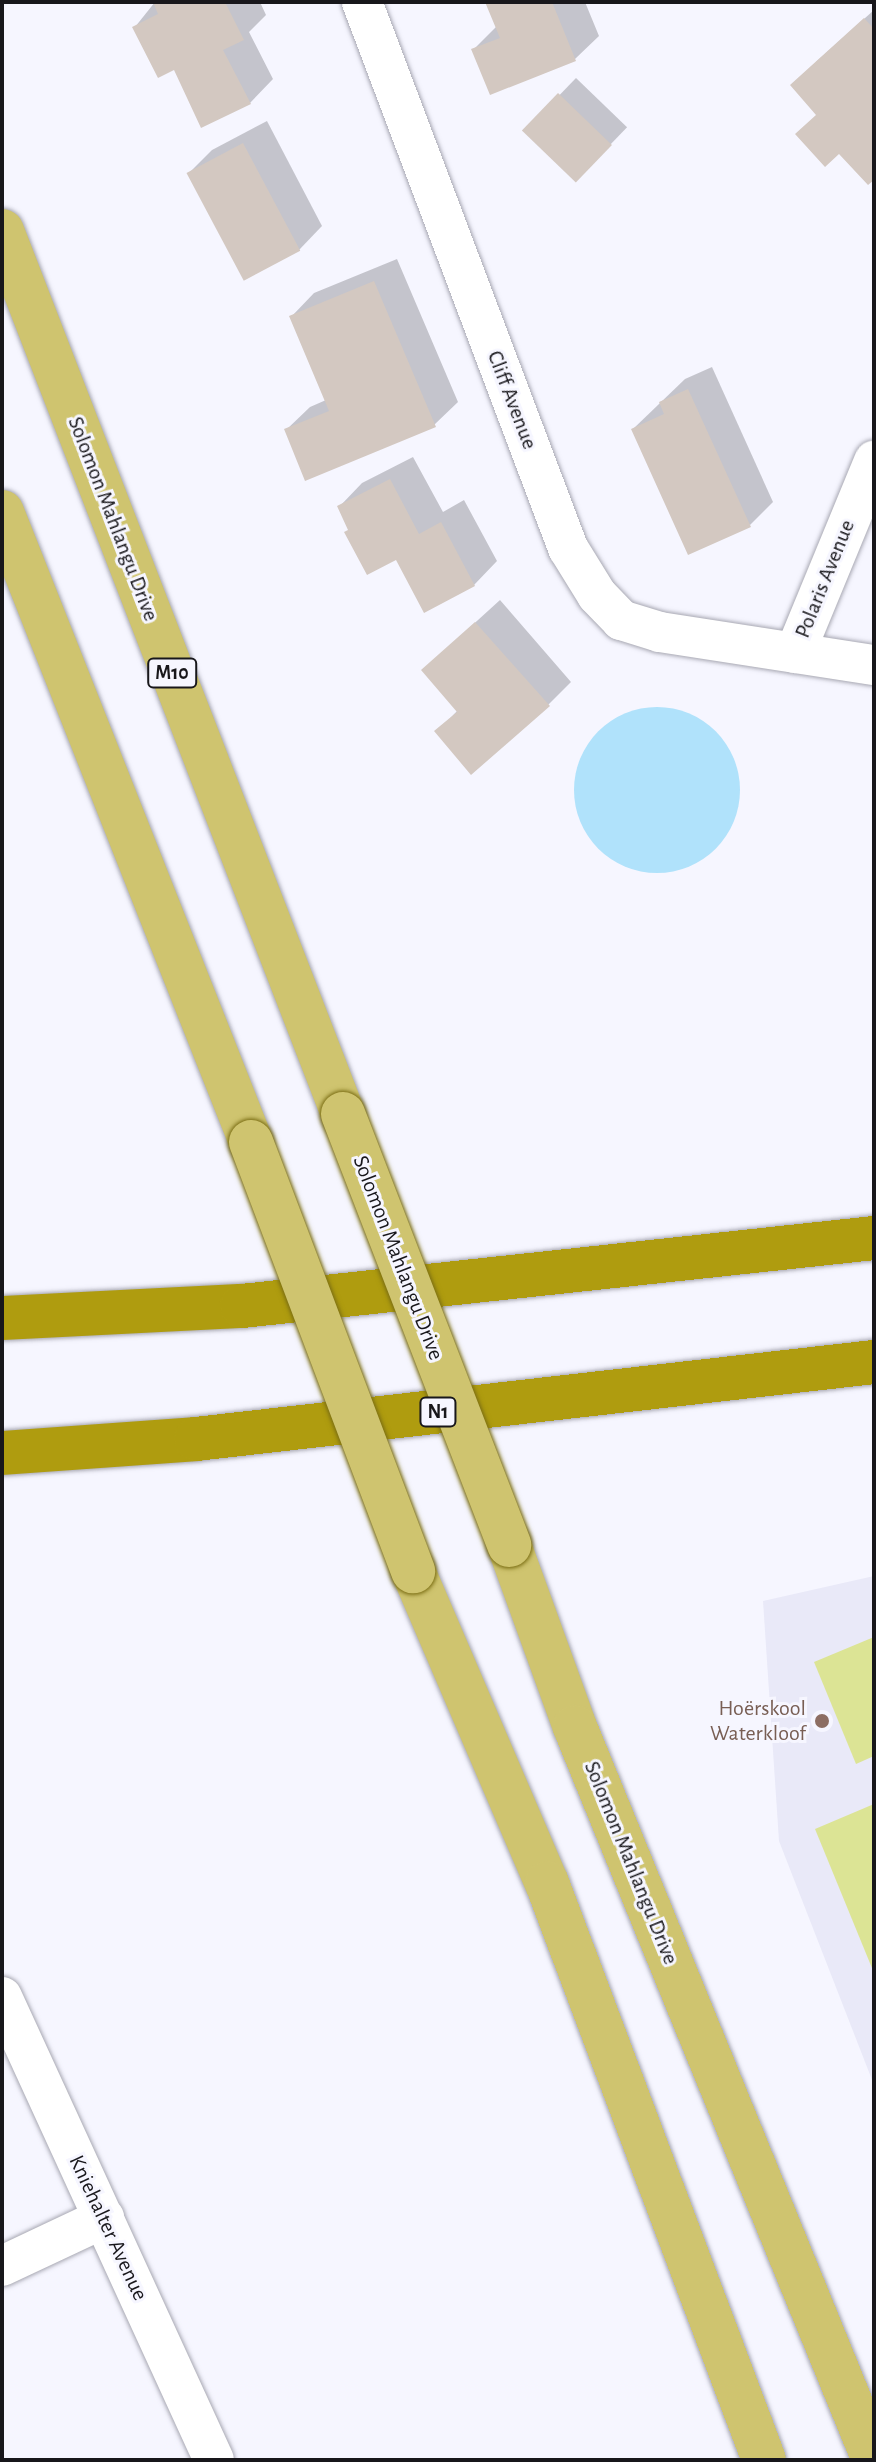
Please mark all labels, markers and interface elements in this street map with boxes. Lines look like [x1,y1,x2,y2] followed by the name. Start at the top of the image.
[481,347,543,453] street label: Cliff Avenue
[62,413,164,625] street label: Solomon Mahlangu Drive
[789,516,861,642] street label: Polaris Avenue
[146,657,198,689] road number: M10
[347,1152,449,1364] street label: Solomon Mahlangu Drive
[418,1396,458,1428] road number: N1
[710,1695,806,1746] place label: Hoërskool Waterkloof
[813,1712,831,1730] marker: Hoërskool Waterkloof
[578,1758,684,1968] street label: Solomon Mahlangu Drive
[63,2151,153,2305] street label: Kniehalter Avenue

